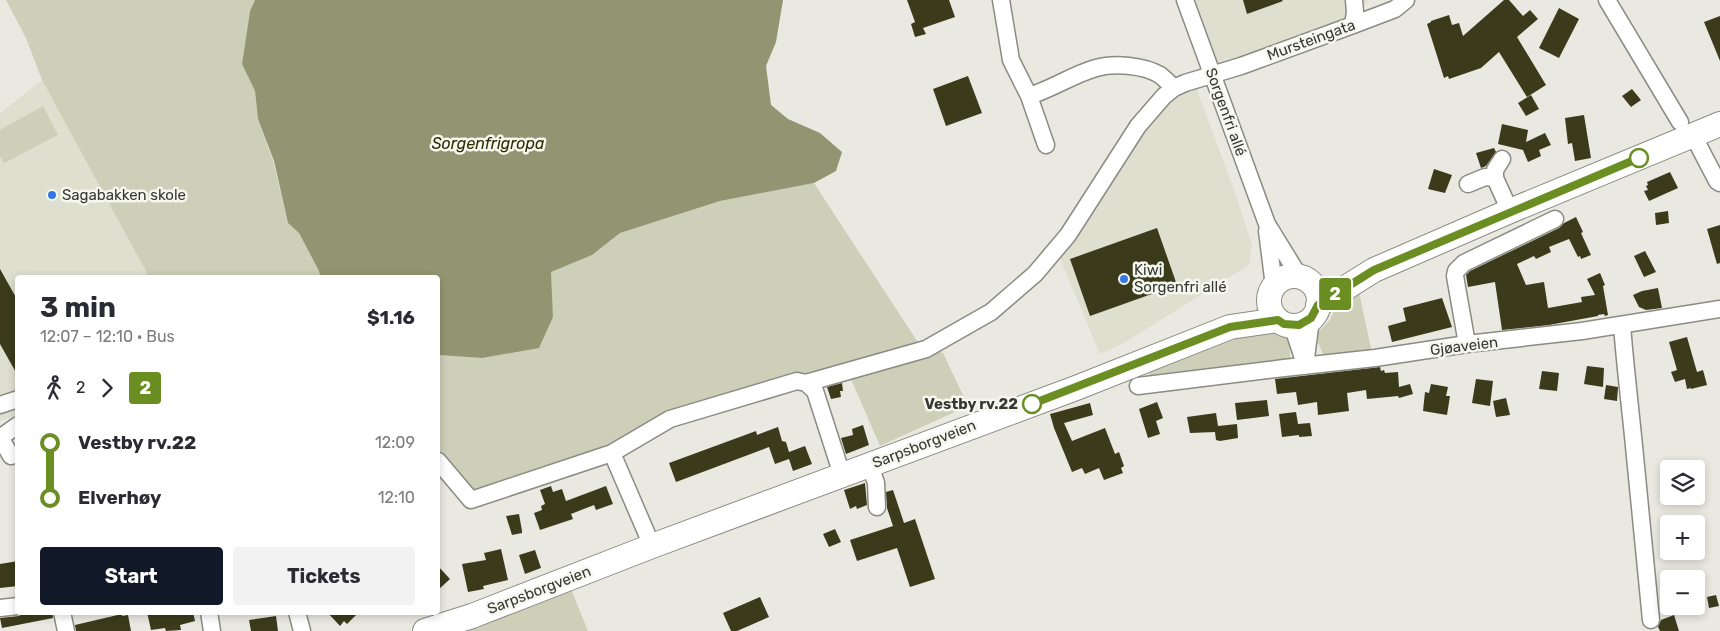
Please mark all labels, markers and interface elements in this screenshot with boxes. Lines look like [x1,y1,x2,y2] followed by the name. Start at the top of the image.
[1264,16,1358,64] street label: Mursteingata
[1202,65,1250,159] street label: Sorgenfri allé
[432,134,544,153] water label: Sorgenfrigropa
[1629,148,1649,168] unlabelled marker
[62,186,186,204] place label: Sagabakken skole
[46,189,58,201] marker: Sagabakken skole
[1134,261,1227,296] place label: Kiwi Sorgenfri allé
[1118,273,1130,285] marker: Kiwi Sorgenfri allé
[1319,278,1351,310] line badge: 2
[1329,283,1341,305] text: 2
[40,291,116,324] text: 3 min
[367,306,415,329] text: $1.16
[40,327,175,346] text: 12:07 – 12:10 · Bus
[1429,333,1499,359] street label: Gjøaveien
[40,374,68,402] icon: walk
[93,374,121,402] icon: forward
[139,377,151,399] text: 2
[76,378,85,397] text: 2
[1022,394,1042,414] marker: Vestby rv.22
[925,395,1018,413] place label: Vestby rv.22
[870,416,978,472] street label: Sarpsborgveien
[78,431,196,454] text: Vestby rv.22
[375,433,415,452] text: 12:09
[1660,460,1705,615] map controls
[1660,460,1705,505] button: layers
[78,486,161,509] text: Elverhøy
[378,488,415,507] text: 12:10
[1660,515,1705,560] button: +
[40,547,223,605] button: Start
[233,547,415,605] button: Tickets
[485,562,593,618] street label: Sarpsborgveien
[1660,570,1705,615] button: −

